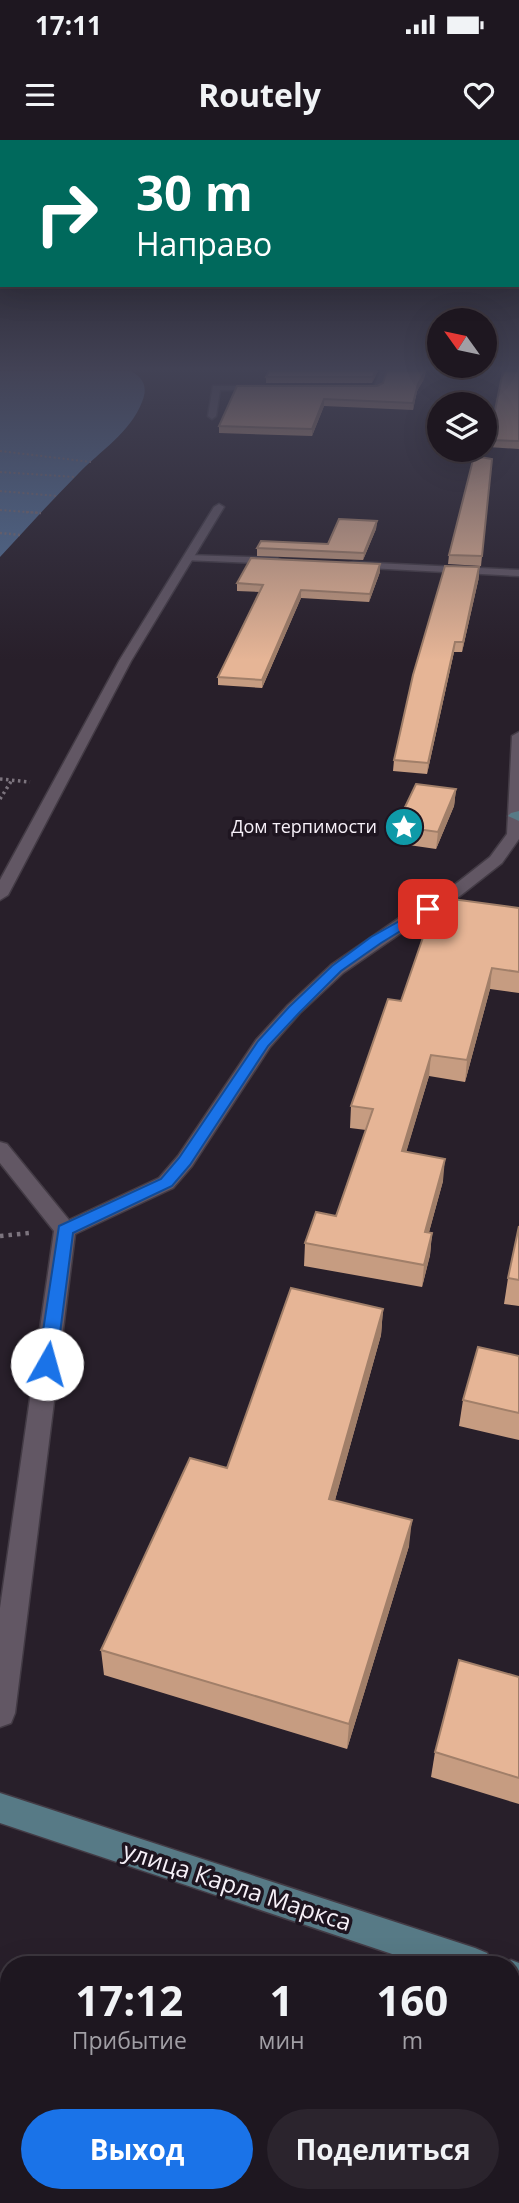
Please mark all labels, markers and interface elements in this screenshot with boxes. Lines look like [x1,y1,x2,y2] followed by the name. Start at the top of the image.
[35,7,102,43] text: 17:11
[198,73,321,116] text: Routely
[21,76,59,114] icon: menu
[460,76,498,114] icon: heart
[136,159,253,225] text: 30 m
[21,168,112,259] icon: right
[136,222,272,265] text: Направо
[427,308,497,378] north arrow
[427,308,497,462] map controls
[427,392,497,462] button: layers
[383,806,425,848] place icon: Дом терпимости
[231,814,377,838] place label: Дом терпимости
[398,879,458,939] pin
[409,890,447,928] icon: arrive
[10,1327,84,1401] position arrow
[119,1833,356,1938] street label: улица Карла Маркса
[75,1971,183,2028] text: 17:12
[270,1971,294,2028] text: 1
[376,1971,448,2028] text: 160
[72,2024,187,2056] text: Прибытие
[259,2024,305,2056] text: мин
[402,2024,423,2056] text: m
[21,2109,253,2189] button: Выход
[267,2109,499,2189] button: Поделиться

